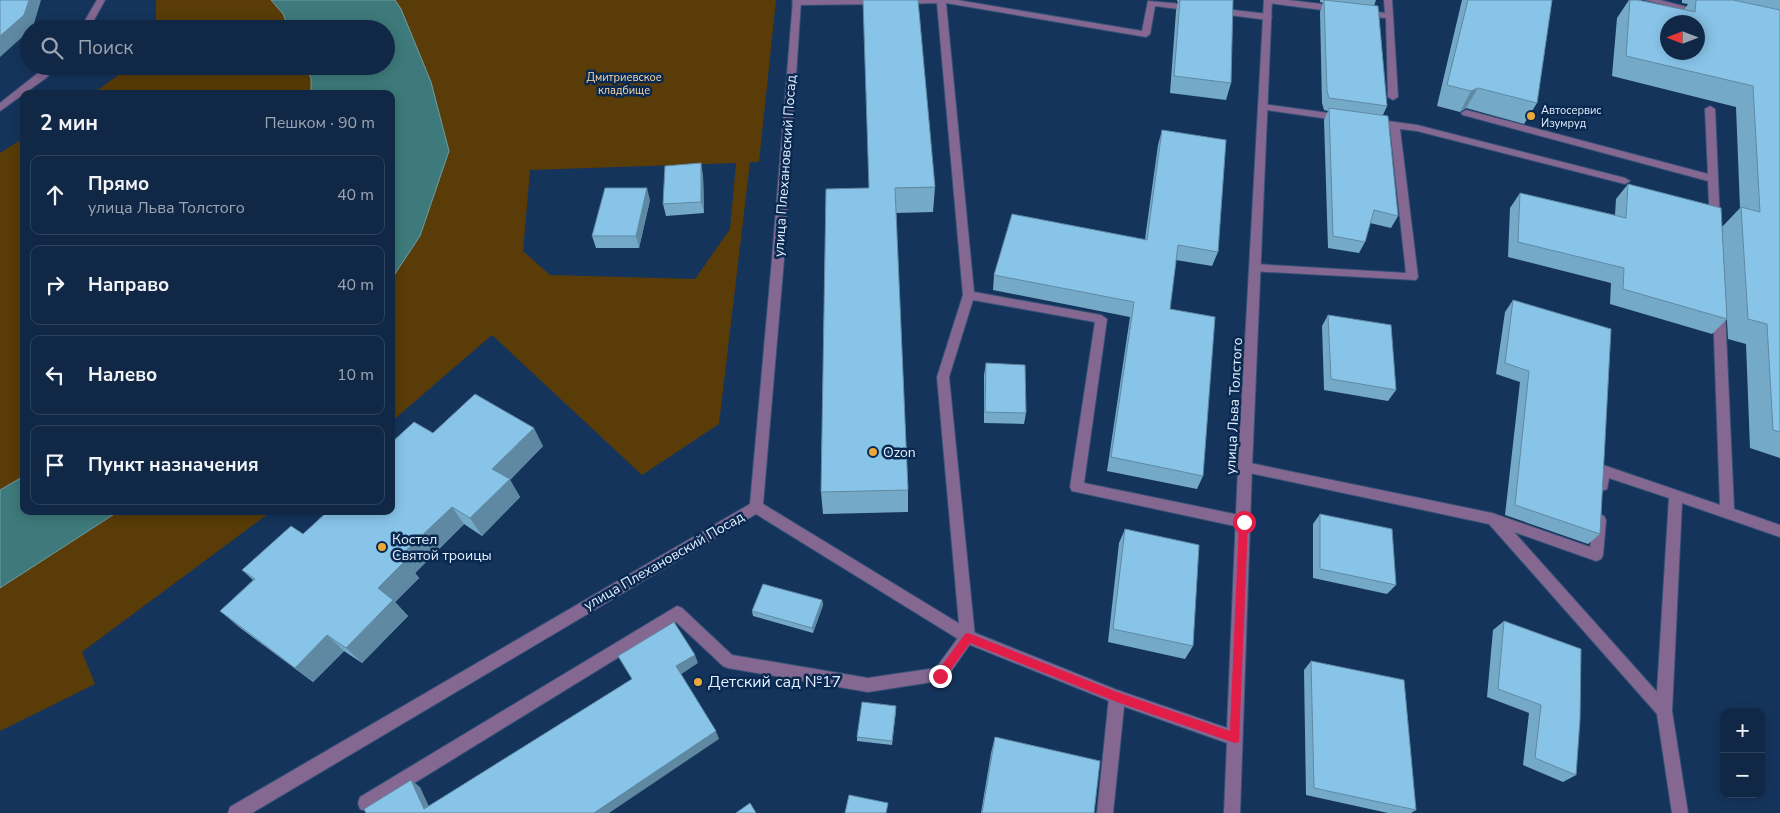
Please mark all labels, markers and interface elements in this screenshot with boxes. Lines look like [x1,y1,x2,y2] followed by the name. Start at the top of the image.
[1660,15,1705,60] north arrow
[20,20,395,75] search box
[38,34,66,62] icon: search
[78,35,133,61] text: Поиск
[586,70,662,98] park label: Дмитриевское кладбище
[769,74,801,258] street label: улица Плехановский Посад
[1541,103,1602,131] place label: Автосервис Изумруд
[40,109,98,137] text: 2 мин
[1525,110,1537,122] marker: Автосервис Изумруд
[265,112,375,134] text: Пешком · 90 m
[88,171,149,197] text: Прямо
[41,181,69,209] icon: ahead
[337,184,374,206] text: 40 m
[88,197,245,219] text: улица Льва Толстого
[41,271,69,299] icon: right
[88,272,169,298] text: Направо
[337,274,374,296] text: 40 m
[1221,337,1247,475] street label: улица Льва Толстого
[41,361,69,389] icon: left
[88,362,157,388] text: Налево
[337,364,374,386] text: 10 m
[883,443,916,462] place label: Ozon
[867,446,879,458] marker: Ozon
[41,451,69,479] icon: arrive
[88,452,259,478] text: Пункт назначения
[580,507,748,615] street label: улица Плехановский Посад
[1233,511,1256,534] route start
[392,530,492,565] place label: Костел Святой троицы
[376,541,388,553] marker: Костел Святой троицы
[929,665,952,688] route end
[708,671,841,693] place label: Детский сад №17
[692,676,704,688] marker: Детский сад №17
[1720,708,1765,798] map controls
[1720,708,1765,753] button: +
[1720,753,1765,798] button: −

